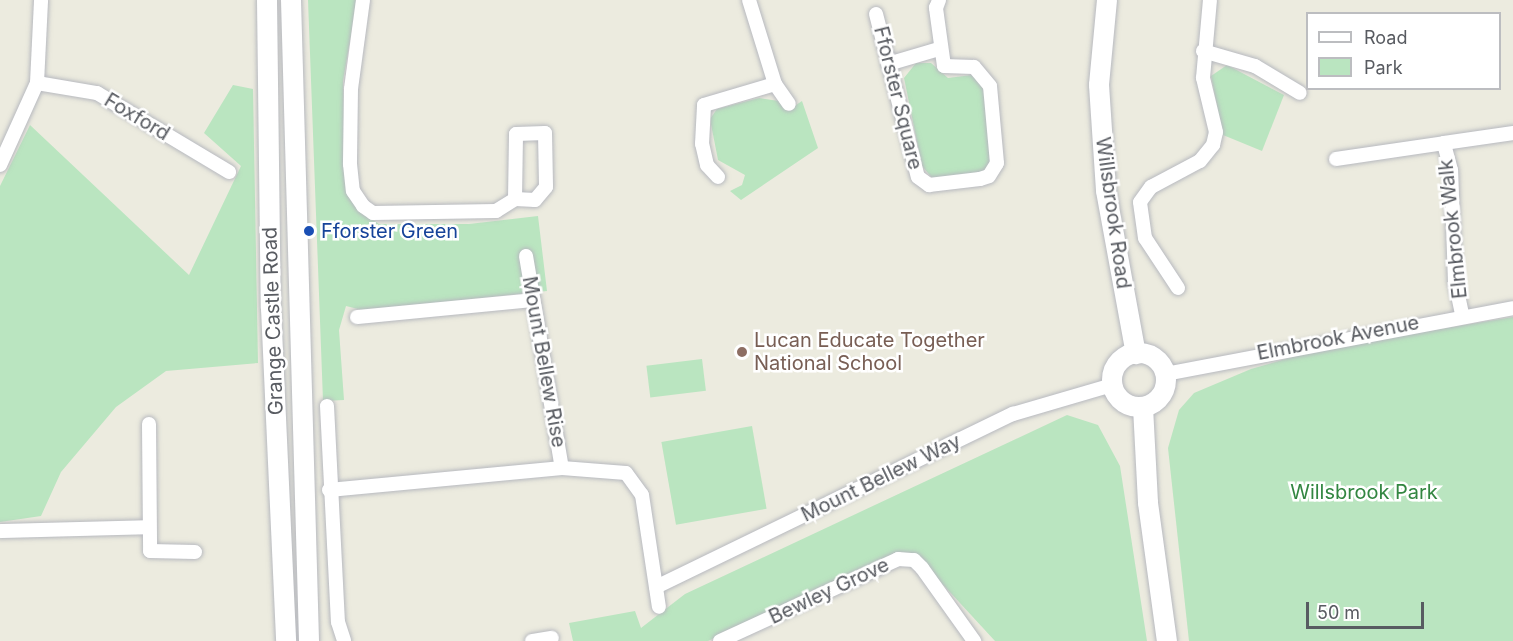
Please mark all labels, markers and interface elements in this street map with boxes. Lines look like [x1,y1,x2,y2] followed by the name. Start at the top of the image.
[1306,12,1501,90] legend
[869,24,927,172] street label: Fforster Square
[1364,27,1407,48] text: Road
[1364,57,1403,78] text: Park
[100,88,174,146] street label: Foxford
[1090,136,1136,290] street label: Willsbrook Road
[1434,158,1472,300] street label: Elmbrook Walk
[321,219,458,243] place label: Fforster Green
[302,224,316,238] marker: Fforster Green
[258,226,288,416] street label: Grange Castle Road
[517,274,571,450] street label: Mount Bellew Rise
[1255,311,1421,365] street label: Elmbrook Avenue
[754,328,985,375] place label: Lucan Educate Together National School
[735,345,749,359] marker: Lucan Educate Together National School
[797,429,965,527] street label: Mount Bellew Way
[1290,480,1438,504] park label: Willsbrook Park
[765,553,893,629] street label: Bewley Grove
[1309,590,1428,628] scale bar
[1317,602,1360,623] text: 50 m

